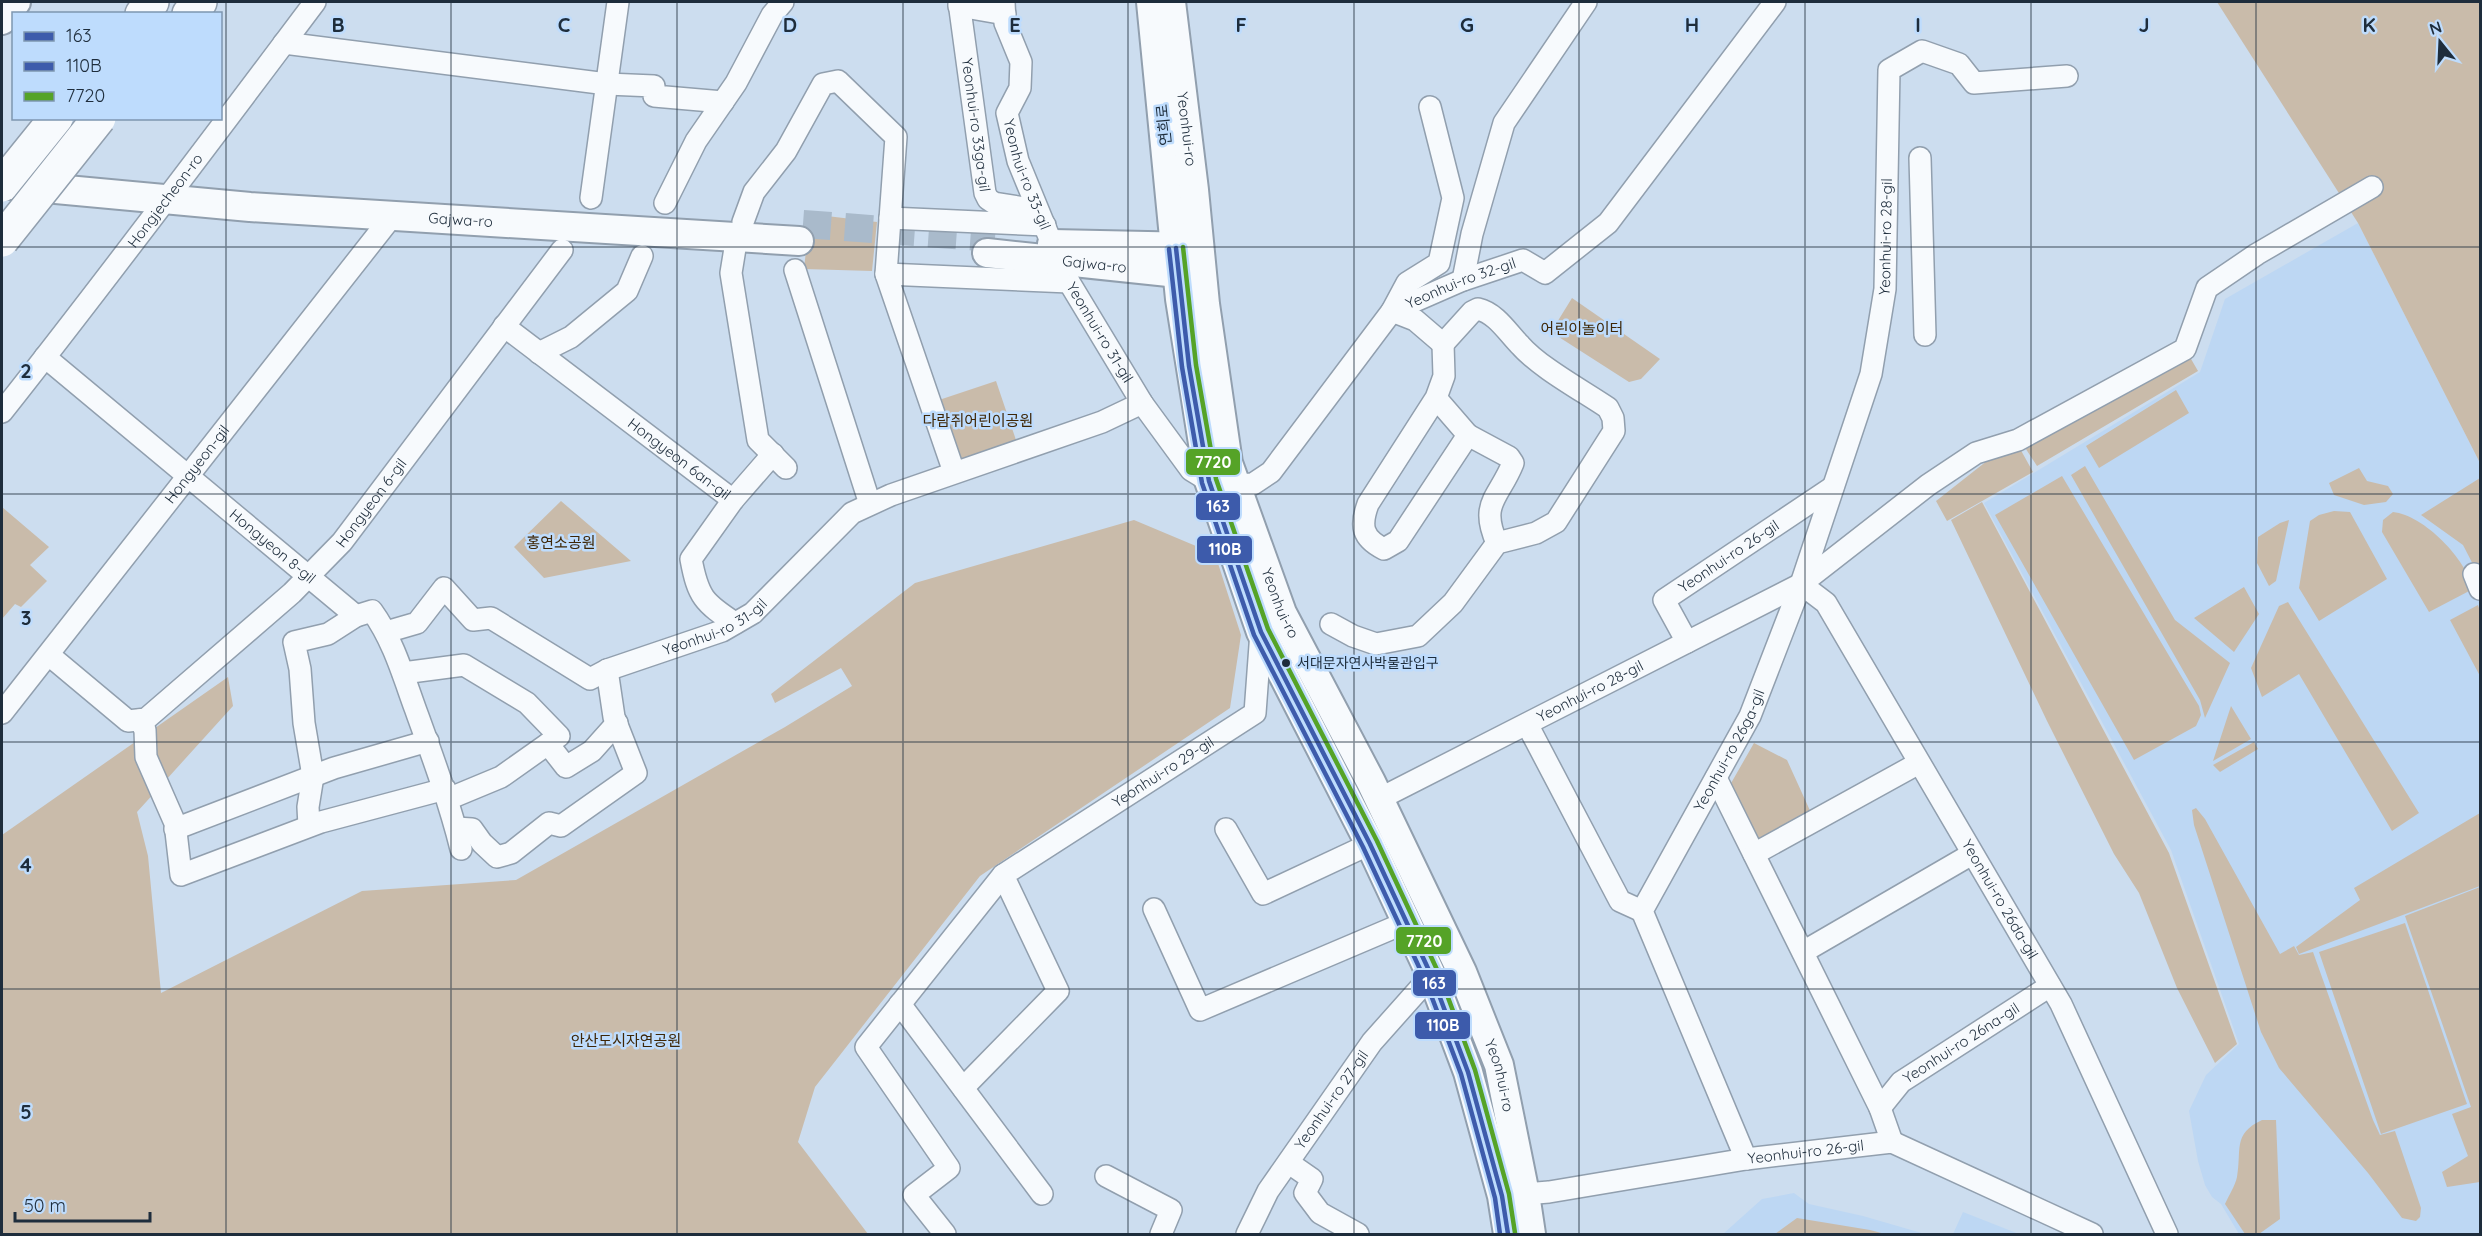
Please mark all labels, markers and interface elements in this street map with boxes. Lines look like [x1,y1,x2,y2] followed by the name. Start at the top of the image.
[12,12,222,120] legend
[331,12,345,37] text: B
[558,12,571,37] text: C
[783,12,797,37] text: D
[1009,12,1021,37] text: E
[1235,12,1247,37] text: F
[1460,12,1474,37] text: G
[1685,12,1699,37] text: H
[1915,12,1921,37] text: I
[2138,12,2150,37] text: J
[2362,12,2376,37] text: K
[2410,12,2470,72] north arrow
[2427,16,2444,39] text: N
[66,24,92,47] text: 163
[66,54,102,77] text: 110B
[958,57,995,193] street label: Yeonhui-ro 33ga-gil
[66,84,105,107] text: 7720
[1173,91,1201,167] street label: Yeonhui-ro
[1152,103,1175,147] street label: 연희로
[1000,117,1055,233] street label: Yeonhui-ro 33-gil
[123,149,207,251] street label: Hongjecheon-ro
[1874,178,1896,297] street label: Yeonhui-ro 28-gil
[428,208,493,231] street label: Gajwa-ro
[1061,251,1128,277] street label: Gajwa-ro
[1403,253,1518,313] street label: Yeonhui-ro 32-gil
[1062,279,1138,386] street label: Yeonhui-ro 31-gil
[1541,319,1623,338] park label: 어린이놀이터
[20,358,32,383] text: 2
[923,411,1033,430] park label: 다람쥐어린이공원
[624,413,735,504] street label: Hongyeon 6an-gil
[160,421,233,507] street label: Hongyeon-gil
[1185,448,1241,476] line badge: 7720
[1195,452,1231,472] text: 7720
[331,455,411,551] street label: Hongyeon 6-gil
[1195,492,1241,521] line badge: 163
[1206,496,1230,516] text: 163
[226,505,320,587] street label: Hongyeon 8-gil
[1675,516,1783,597] street label: Yeonhui-ro 26-gil
[526,533,596,552] park label: 홍연소공원
[1196,535,1253,564] line badge: 110B
[1209,539,1241,559] text: 110B
[1257,565,1304,641] street label: Yeonhui-ro
[660,594,771,659] street label: Yeonhui-ro 31-gil
[21,605,31,630] text: 3
[1297,654,1439,672] place label: 서대문자연사박물관입구
[1533,656,1646,726] street label: Yeonhui-ro 28-gil
[1280,657,1292,669] marker: 서대문자연사박물관입구
[1689,686,1768,814] street label: Yeonhui-ro 26ga-gil
[1108,732,1217,811] street label: Yeonhui-ro 29-gil
[1958,836,2043,962] street label: Yeonhui-ro 26da-gil
[20,852,32,877] text: 4
[1395,926,1452,955] line badge: 7720
[1406,931,1442,951] text: 7720
[1412,969,1457,997] line badge: 163
[1422,973,1446,993] text: 163
[1899,998,2023,1087] street label: Yeonhui-ro 26na-gil
[1414,1011,1471,1040] line badge: 110B
[1427,1015,1459,1035] text: 110B
[571,1031,681,1050] park label: 안산도시자연공원
[1481,1036,1518,1113] street label: Yeonhui-ro
[1290,1046,1372,1153] street label: Yeonhui-ro 27-gil
[20,1099,32,1124] text: 5
[1746,1135,1865,1168] street label: Yeonhui-ro 26-gil
[15,1185,150,1223] scale bar
[24,1194,66,1217] text: 50 m

